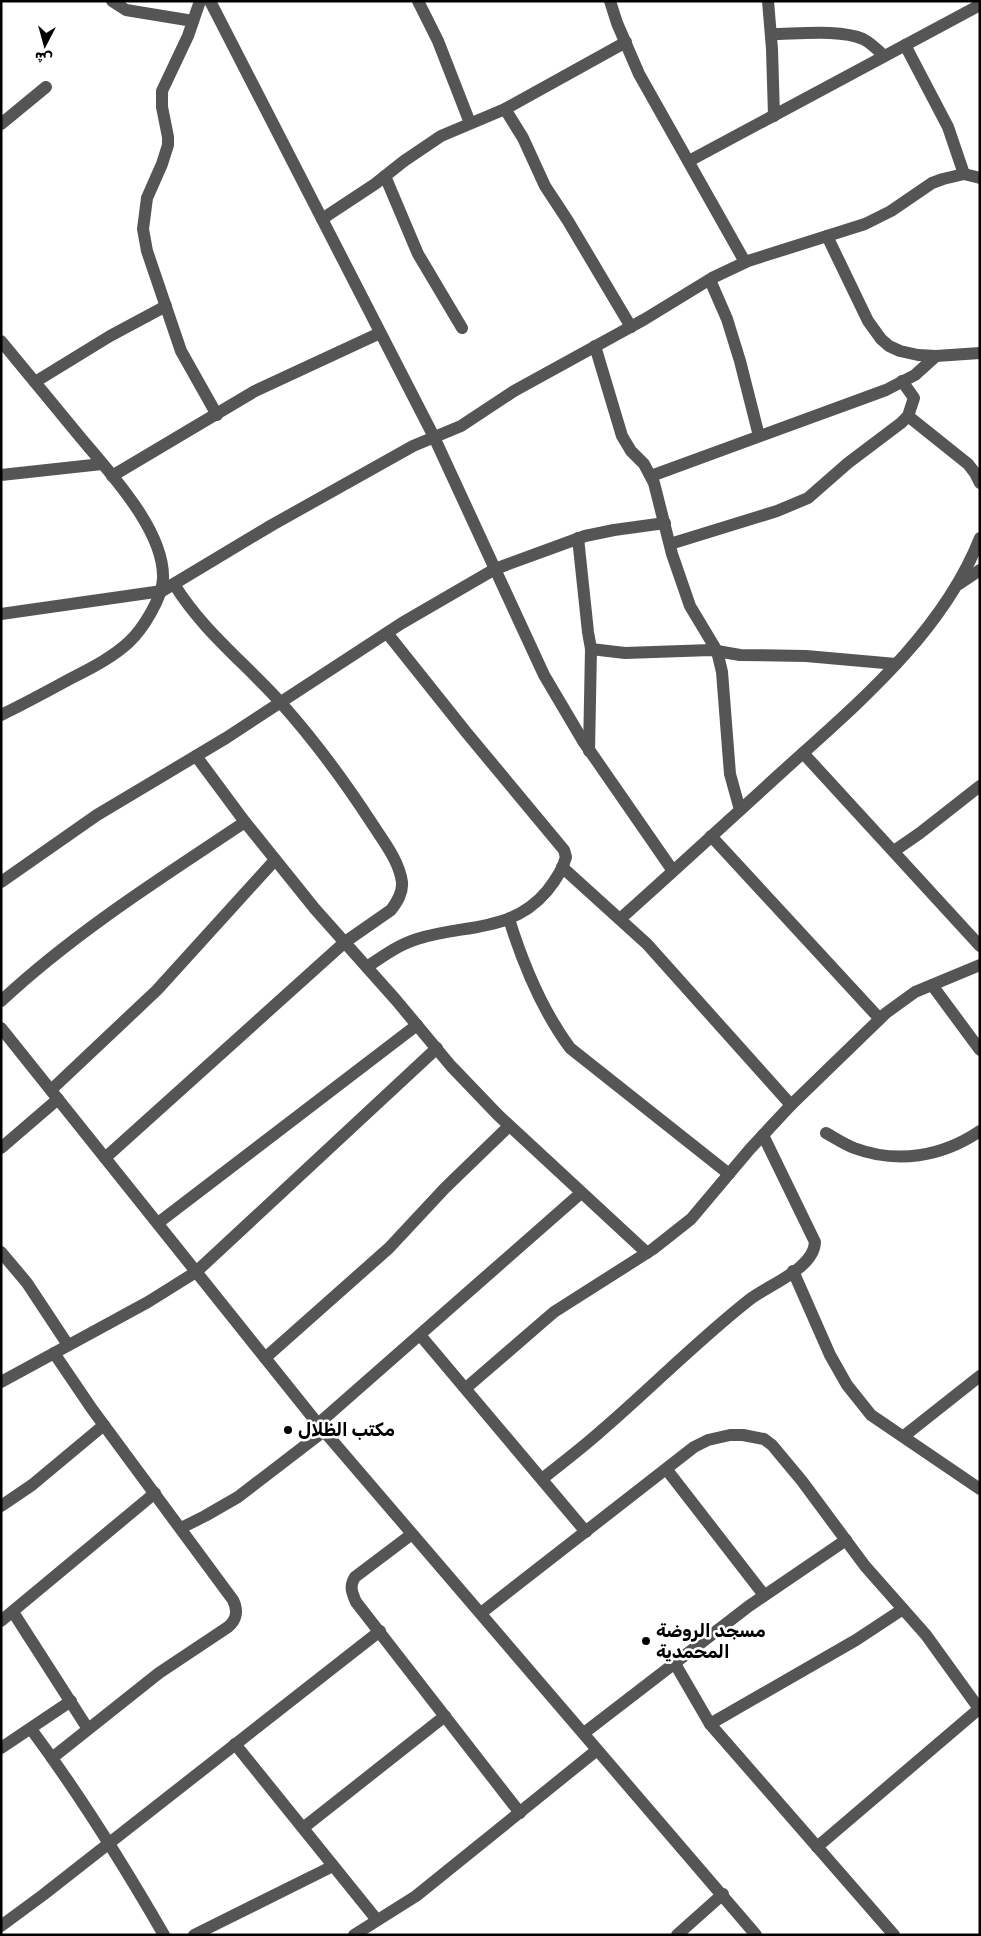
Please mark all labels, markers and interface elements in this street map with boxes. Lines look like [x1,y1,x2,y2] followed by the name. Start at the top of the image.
[20,20,70,70] north arrow
[34,48,53,67] text: ش
[298,1419,395,1441] place label: مكتب الظلال
[282,1424,294,1436] marker: مكتب الظلال
[656,1620,766,1663] place label: مسجد الروضة المحمدية
[640,1635,652,1647] marker: مسجد الروضة المحمدية

